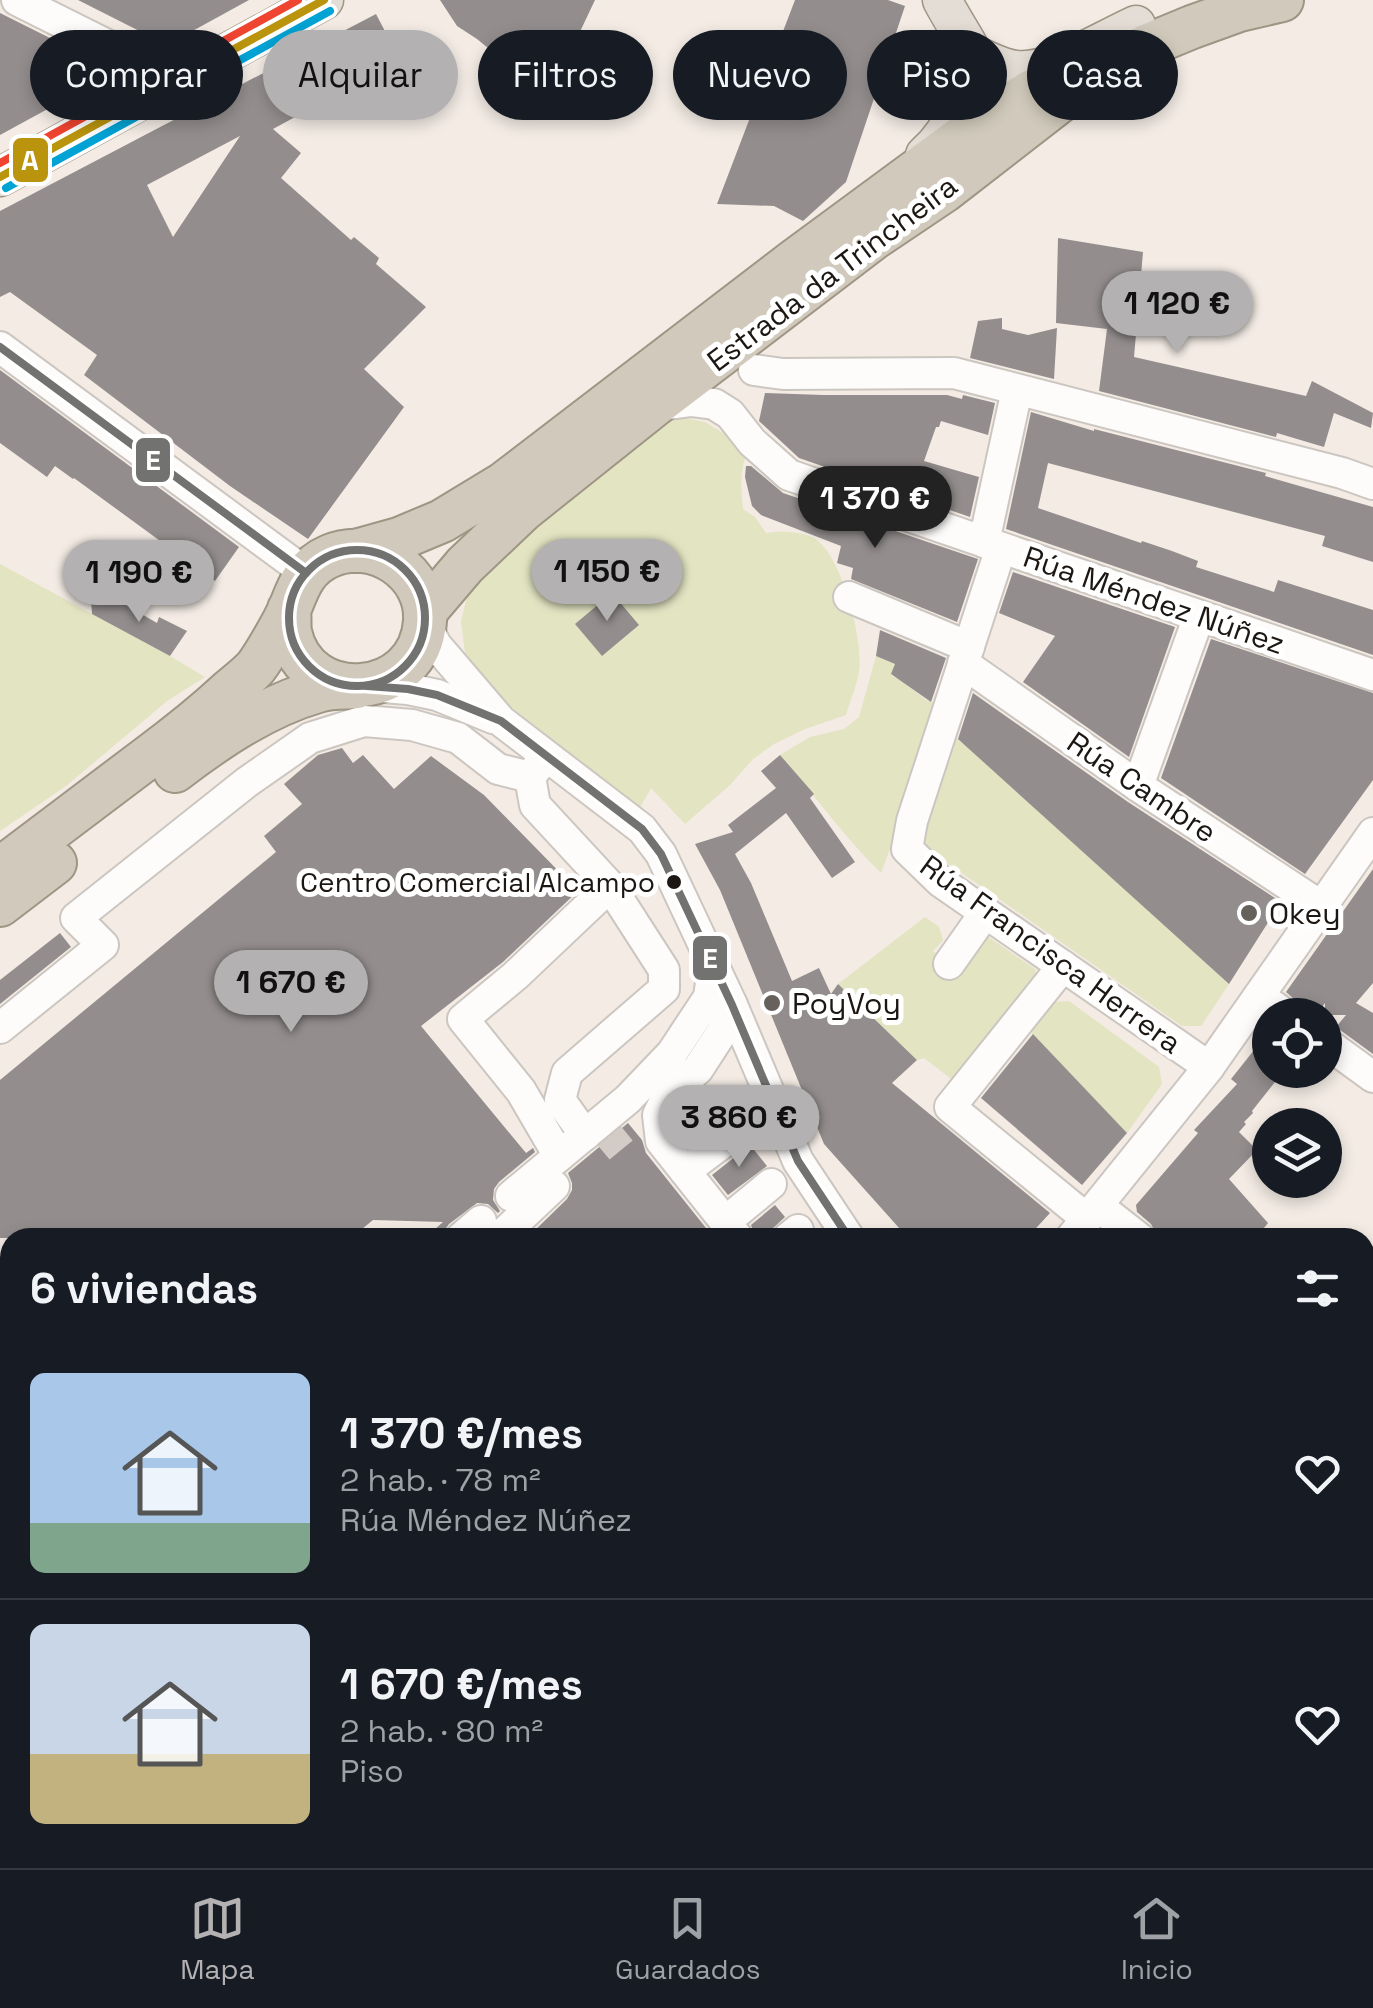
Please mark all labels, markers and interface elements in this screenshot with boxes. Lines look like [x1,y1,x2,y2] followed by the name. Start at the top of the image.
[30,30,243,120] chip: Comprar
[263,30,458,120] chip: Alquilar
[478,30,653,120] chip: Filtros
[673,30,847,120] chip: Nuevo
[867,30,1007,120] chip: Piso
[1027,30,1178,120] chip: Casa
[11,136,50,184] line badge: A
[21,142,39,178] text: A
[699,166,965,380] street label: Estrada da Trincheira
[1085,271,1269,356] pin: 1 120 €
[1124,283,1230,323] text: 1 120 €
[134,436,172,484] line badge: E
[145,442,161,478] text: E
[783,466,967,551] pin: 1 370 €
[820,478,930,518] text: 1 370 €
[1018,537,1290,663] street label: Rúa Méndez Núñez
[515,539,699,624] pin: 1 150 €
[47,540,231,625] pin: 1 190 €
[554,551,660,591] text: 1 150 €
[85,552,193,592] text: 1 190 €
[1060,723,1224,851] street label: Rúa Cambre
[912,846,1190,1062] street label: Rúa Francisca Herrera
[300,864,655,900] place label: Centro Comercial Alcampo
[664,872,684,892] marker: Centro Comercial Alcampo
[1269,894,1341,933] place label: Okey
[1238,902,1260,924] marker: Okey
[691,934,729,982] line badge: E
[702,940,718,976] text: E
[199,950,383,1035] pin: 1 670 €
[236,962,346,1002] text: 1 670 €
[792,984,901,1023] place label: PoyVoy
[761,992,783,1014] marker: PoyVoy
[1252,998,1342,1198] map controls
[1252,998,1342,1088] button: locate
[647,1085,831,1170] pin: 3 860 €
[680,1097,798,1137] text: 3 860 €
[1252,1108,1342,1198] button: layers
[1290,1261,1345,1316] icon: filters
[30,1262,258,1315] text: 6 viviendas
[340,1407,583,1460] text: 1 370 €/mes
[110,1413,230,1533] icon: home
[1290,1446,1345,1501] icon: heart
[340,1460,541,1500] text: 2 hab. · 78 m²
[340,1500,632,1540] text: Rúa Méndez Núñez
[340,1658,583,1711] text: 1 670 €/mes
[110,1664,230,1784] icon: home
[1290,1697,1345,1752] icon: heart
[340,1711,543,1751] text: 2 hab. · 80 m²
[340,1751,404,1791] text: Piso
[180,1891,255,1987] tab: Mapa
[615,1891,761,1987] tab: Guardados
[1121,1891,1193,1987] tab: Inicio

